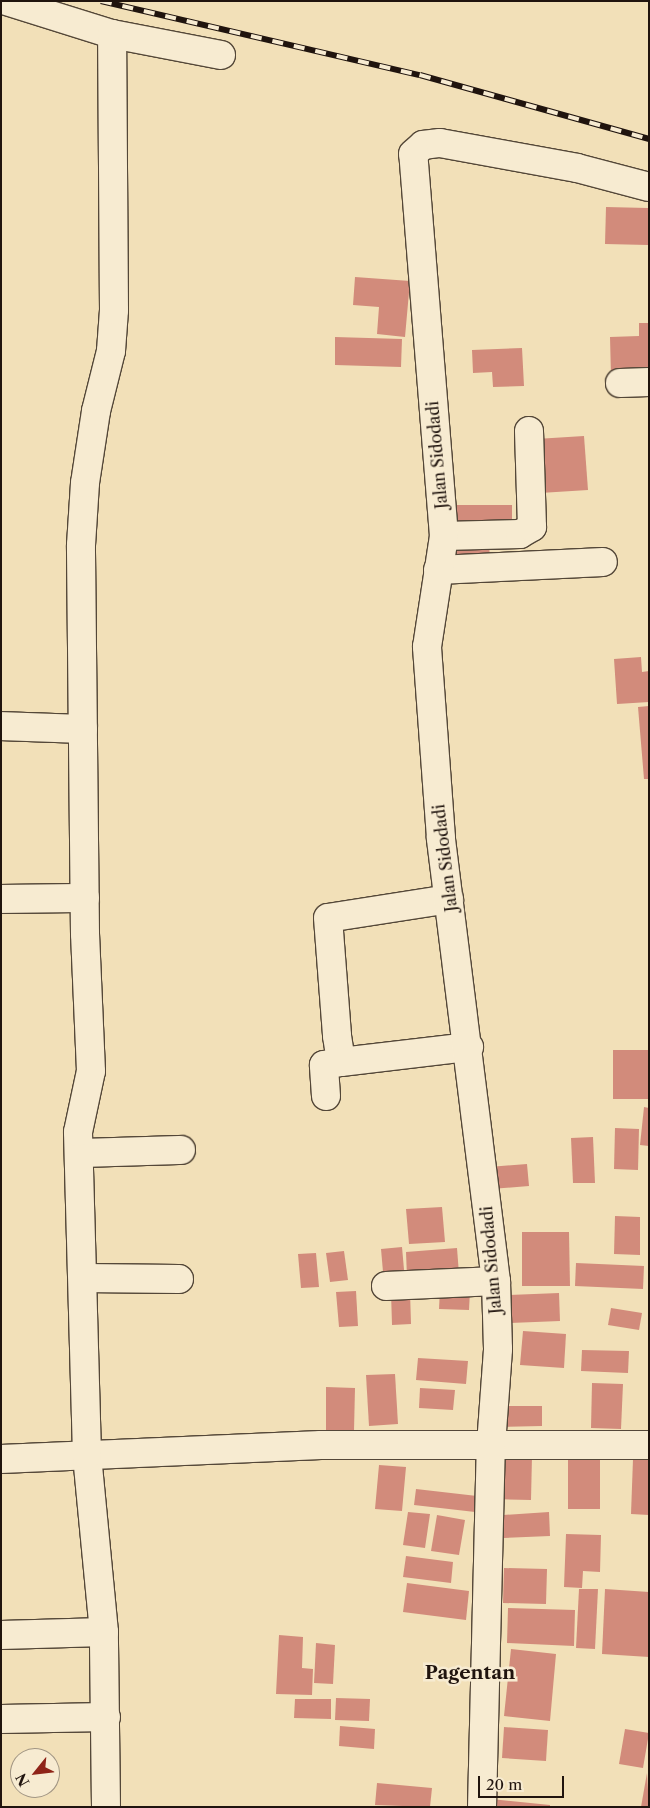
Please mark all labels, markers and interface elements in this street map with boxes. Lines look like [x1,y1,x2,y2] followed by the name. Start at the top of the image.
[423,400,451,510] street label: Jalan Sidodadi
[429,803,461,913] street label: Jalan Sidodadi
[477,1205,505,1315] street label: Jalan Sidodadi
[425,1662,515,1684] district label: Pagentan
[10,1748,60,1798] north arrow
[480,1766,566,1798] scale bar
[12,1770,34,1789] text: N
[486,1775,522,1794] text: 20 m

